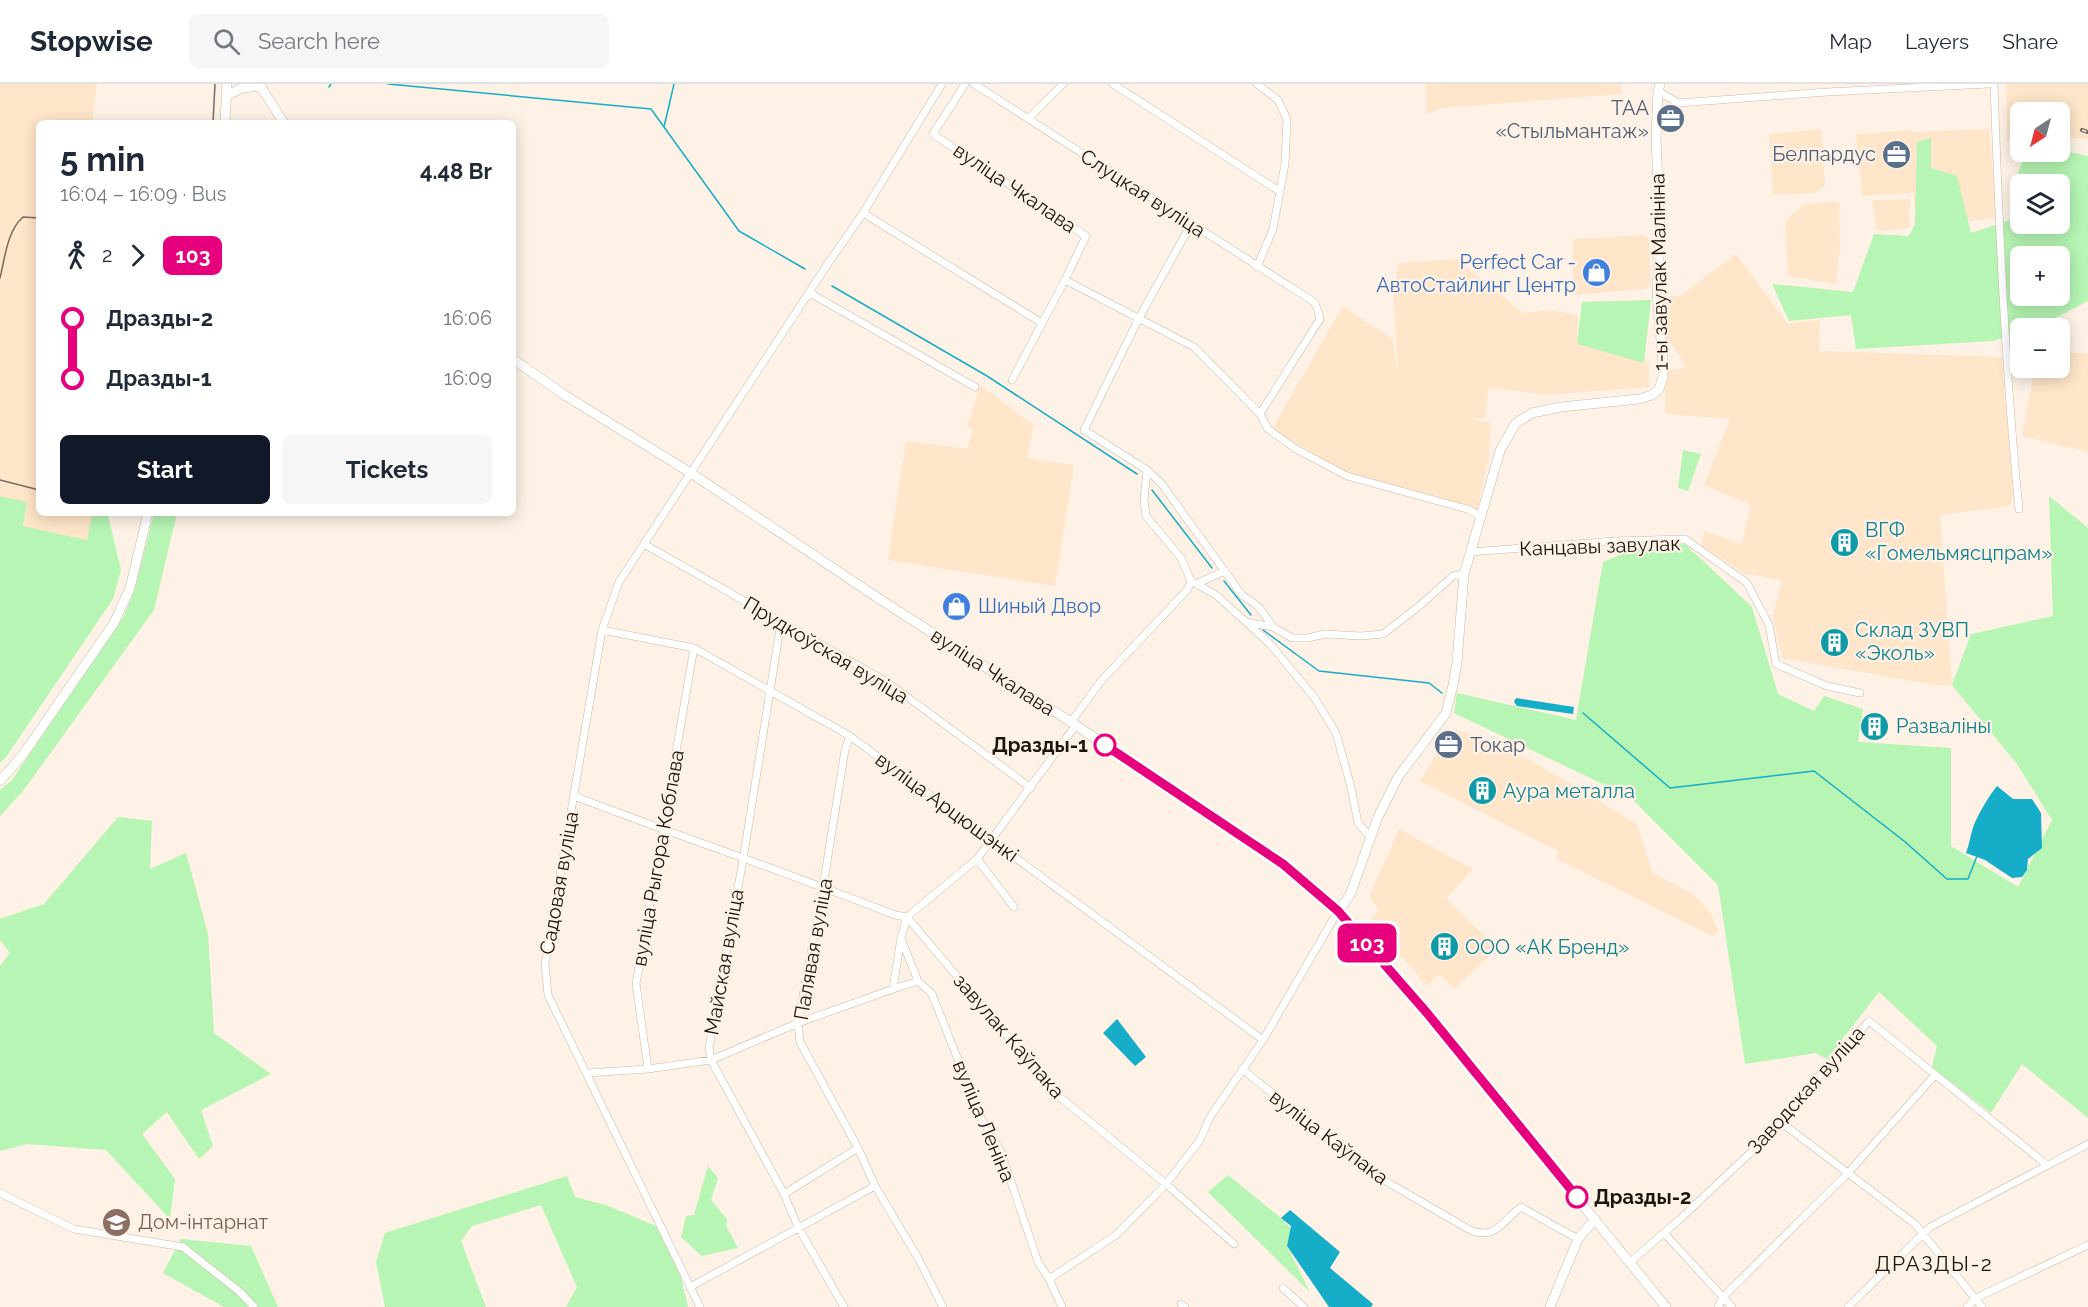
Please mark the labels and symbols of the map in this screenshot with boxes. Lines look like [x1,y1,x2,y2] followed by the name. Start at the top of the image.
[1495,96,1649,143] place label: ТАА «Стыльмантаж»
[2010,102,2070,162] north arrow
[1654,103,1686,135] office icon: ТАА «Стыльмантаж»
[949,138,1081,238] street label: вуліца Чкалава
[1881,138,1913,170] office icon: Белпардус
[1772,142,1876,166] place label: Белпардус
[1076,144,1210,242] street label: Слуцкая вуліца
[1645,173,1673,371] street label: 1-ы завулак Малініна
[1376,250,1576,297] place label: Perfect Car - АвтоСтайлинг Центр
[1581,257,1613,289] shop icon: Perfect Car - АвтоСтайлинг Центр
[1865,518,2053,565] place label: ВГФ «Гомельмясцпрам»
[1828,526,1860,558] building icon: ВГФ «Гомельмясцпрам»
[1519,531,1681,561] street label: Канцавы завулак
[941,590,973,622] shop icon: Шиный Двор
[739,591,913,709] street label: Прудкоўская вуліца
[978,594,1101,618] place label: Шиный Двор
[1855,618,1969,665] place label: Склад ЗУВП «Эколь»
[927,623,1059,721] street label: вуліца Чкалава
[1818,626,1850,658] building icon: Склад ЗУВП «Эколь»
[1859,710,1891,742] building icon: Разваліны
[1896,714,1991,738] place label: Разваліны
[1433,729,1465,761] office icon: Токар
[992,733,1088,757] place label: Дразды-1
[1470,733,1525,757] place label: Токар
[1094,734,1116,756] marker: Дразды-1
[871,747,1023,867] street label: вуліца Арцюшэнкі
[627,748,689,968] street label: вуліца Рыгора Коблава
[1466,775,1498,807] building icon: Аура металла
[1503,779,1635,803] place label: Аура металла
[535,810,583,956] street label: Садовая вуліца
[789,876,837,1022] street label: Палявая вуліца
[699,887,749,1037] street label: Майская вуліца
[1332,924,1402,962] line badge: 103
[1428,931,1460,963] building icon: ООО «АК Бренд»
[1465,935,1630,959] place label: ООО «АК Бренд»
[948,969,1070,1103] street label: завулак Каўпака
[1742,1021,1870,1159] street label: Заводская вуліца
[948,1057,1020,1185] street label: вуліца Леніна
[1265,1085,1393,1189] street label: вуліца Каўпака
[1594,1185,1691,1209] place label: Дразды-2
[1566,1186,1588,1208] marker: Дразды-2
[101,1206,133,1238] school or university icon: Дом-інтарнат
[138,1210,268,1234] place label: Дом-інтарнат
[1875,1251,1993,1276] district label: ДРАЗДЫ-2

